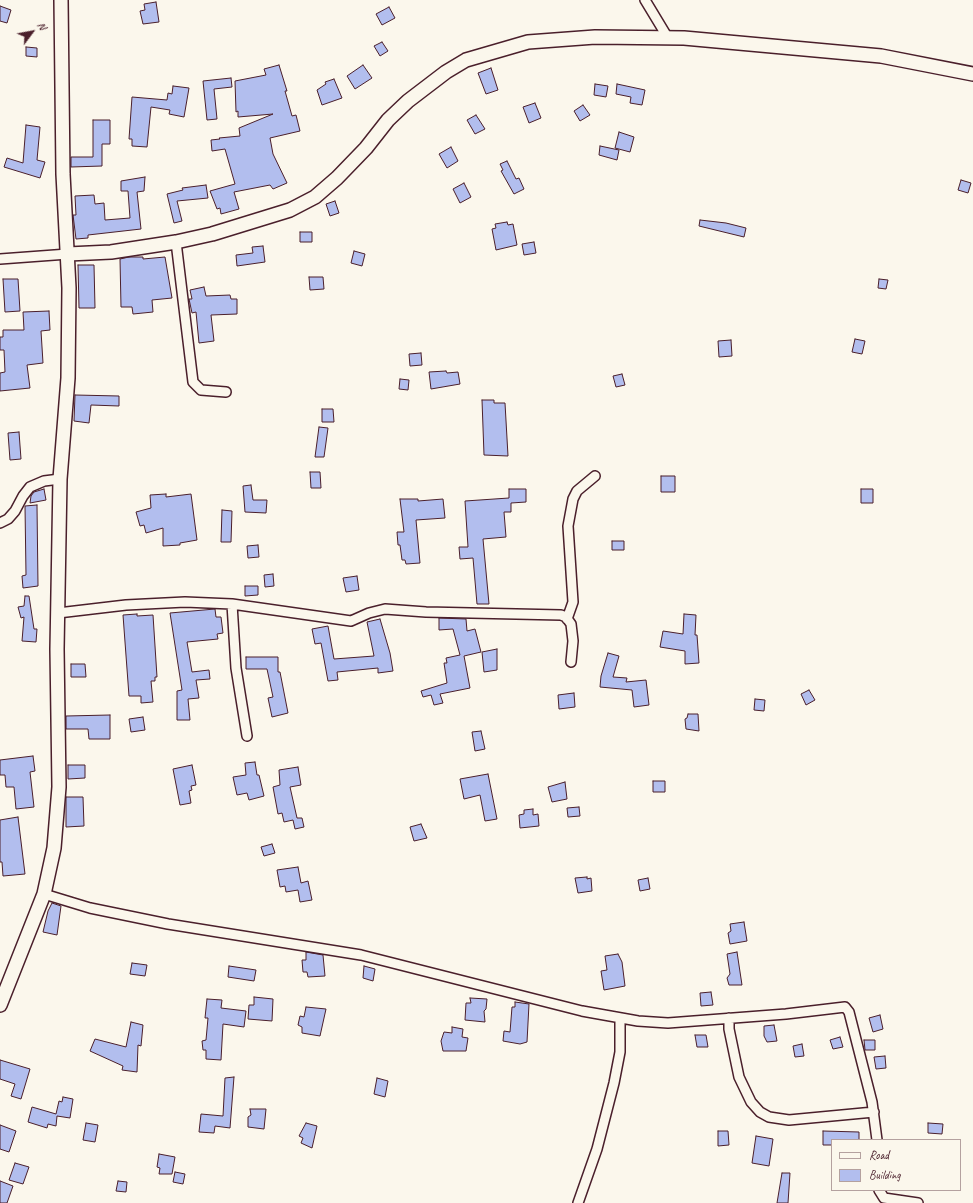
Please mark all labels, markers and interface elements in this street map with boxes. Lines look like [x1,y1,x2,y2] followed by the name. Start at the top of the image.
[12,12,52,52] north arrow
[34,19,50,32] text: N
[831,1139,961,1191] legend
[869,1147,889,1163] text: Road
[869,1167,901,1183] text: Building

